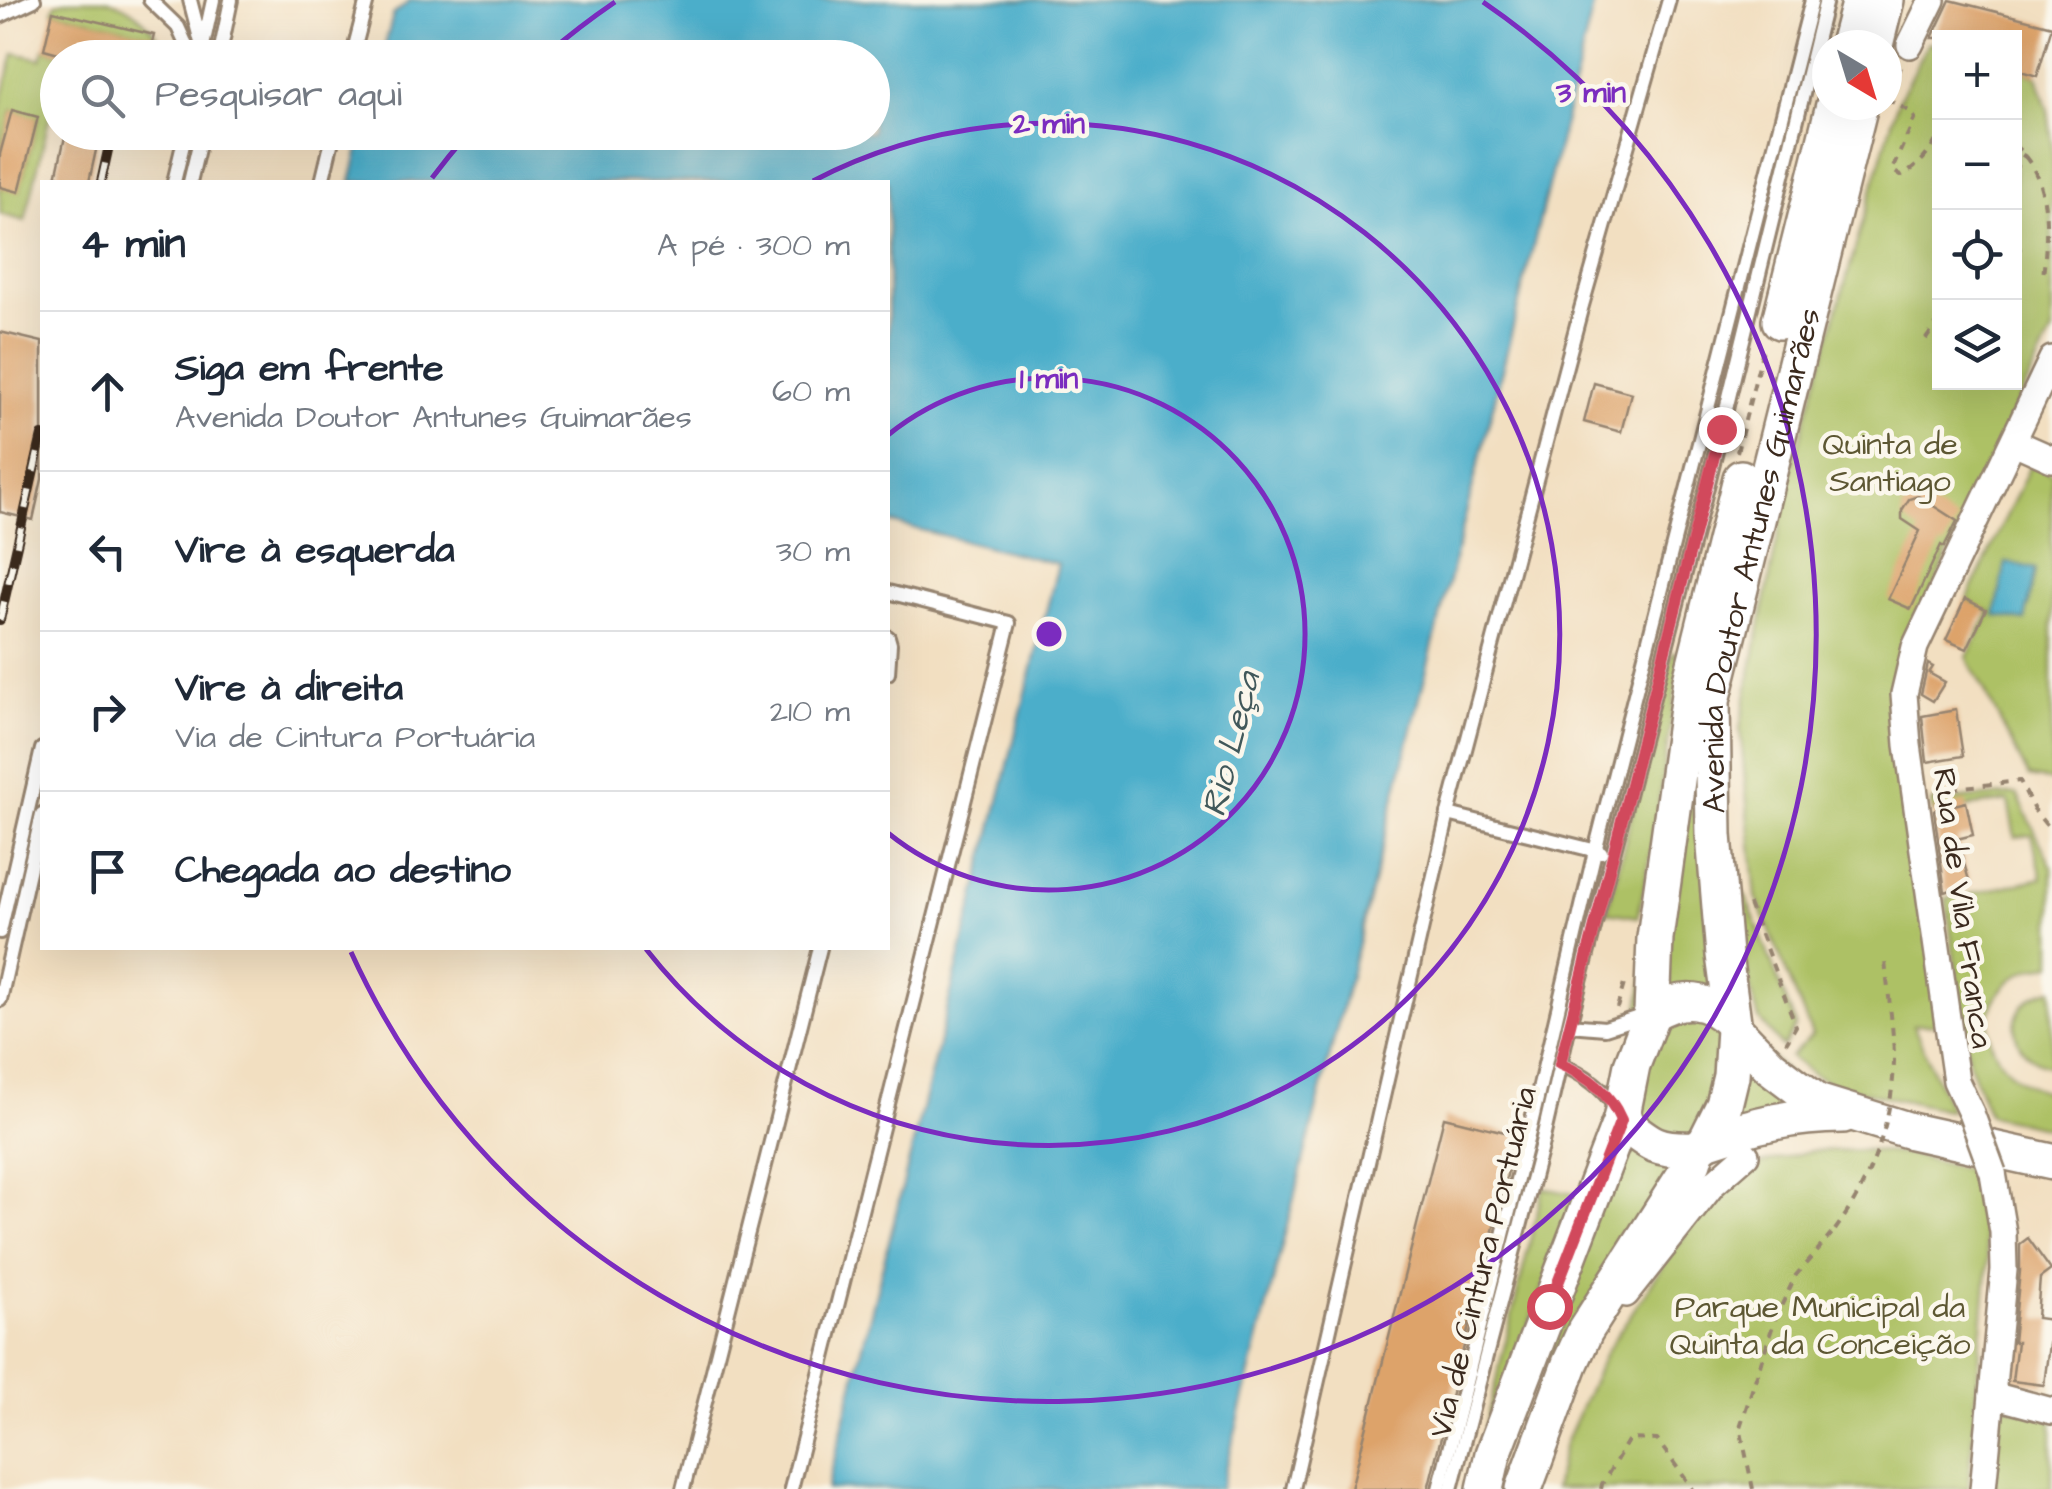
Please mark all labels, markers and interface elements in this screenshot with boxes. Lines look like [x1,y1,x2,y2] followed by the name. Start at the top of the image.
[1812,30,1902,120] north arrow
[1932,30,2022,390] map controls
[1932,30,2022,120] button: +
[40,40,890,150] search box
[75,68,130,123] icon: search
[155,69,402,121] text: Pesquisar aqui
[1555,72,1626,114] text: 3 min
[1012,103,1085,145] text: 2 min
[1932,120,2022,210] button: −
[1932,210,2022,300] button: locate
[80,216,185,274] text: 4 min
[657,223,850,268] text: A pé · 300 m
[1932,300,2022,390] button: layers
[1691,303,1833,814] street label: Avenida Doutor Antunes Guimarães
[175,343,444,395] text: Siga em frente
[1020,358,1078,400] text: 1 min
[80,364,135,419] icon: ahead
[772,369,850,414] text: 60 m
[175,395,692,440] text: Avenida Doutor Antunes Guimarães
[1699,407,1745,453] route end
[1822,422,1958,504] park label: Quinta de Santiago
[80,524,135,579] icon: left
[175,525,455,577] text: Vire à esquerda
[776,529,850,574] text: 30 m
[1031,616,1067,652] centre of rings
[175,663,403,715] text: Vire à direita
[1190,665,1274,822] water label: Rio Leça
[80,684,135,739] icon: right
[770,689,850,734] text: 210 m
[175,715,535,760] text: Via de Cintura Portuária
[1921,765,2004,1051] street label: Rua de Vila Franca
[80,844,135,899] icon: arrive
[175,845,511,897] text: Chegada ao destino
[1418,1082,1549,1443] street label: Via de Cintura Portuária
[1527,1284,1573,1330] route start
[1669,1285,1971,1367] park label: Parque Municipal da Quinta da Conceição

